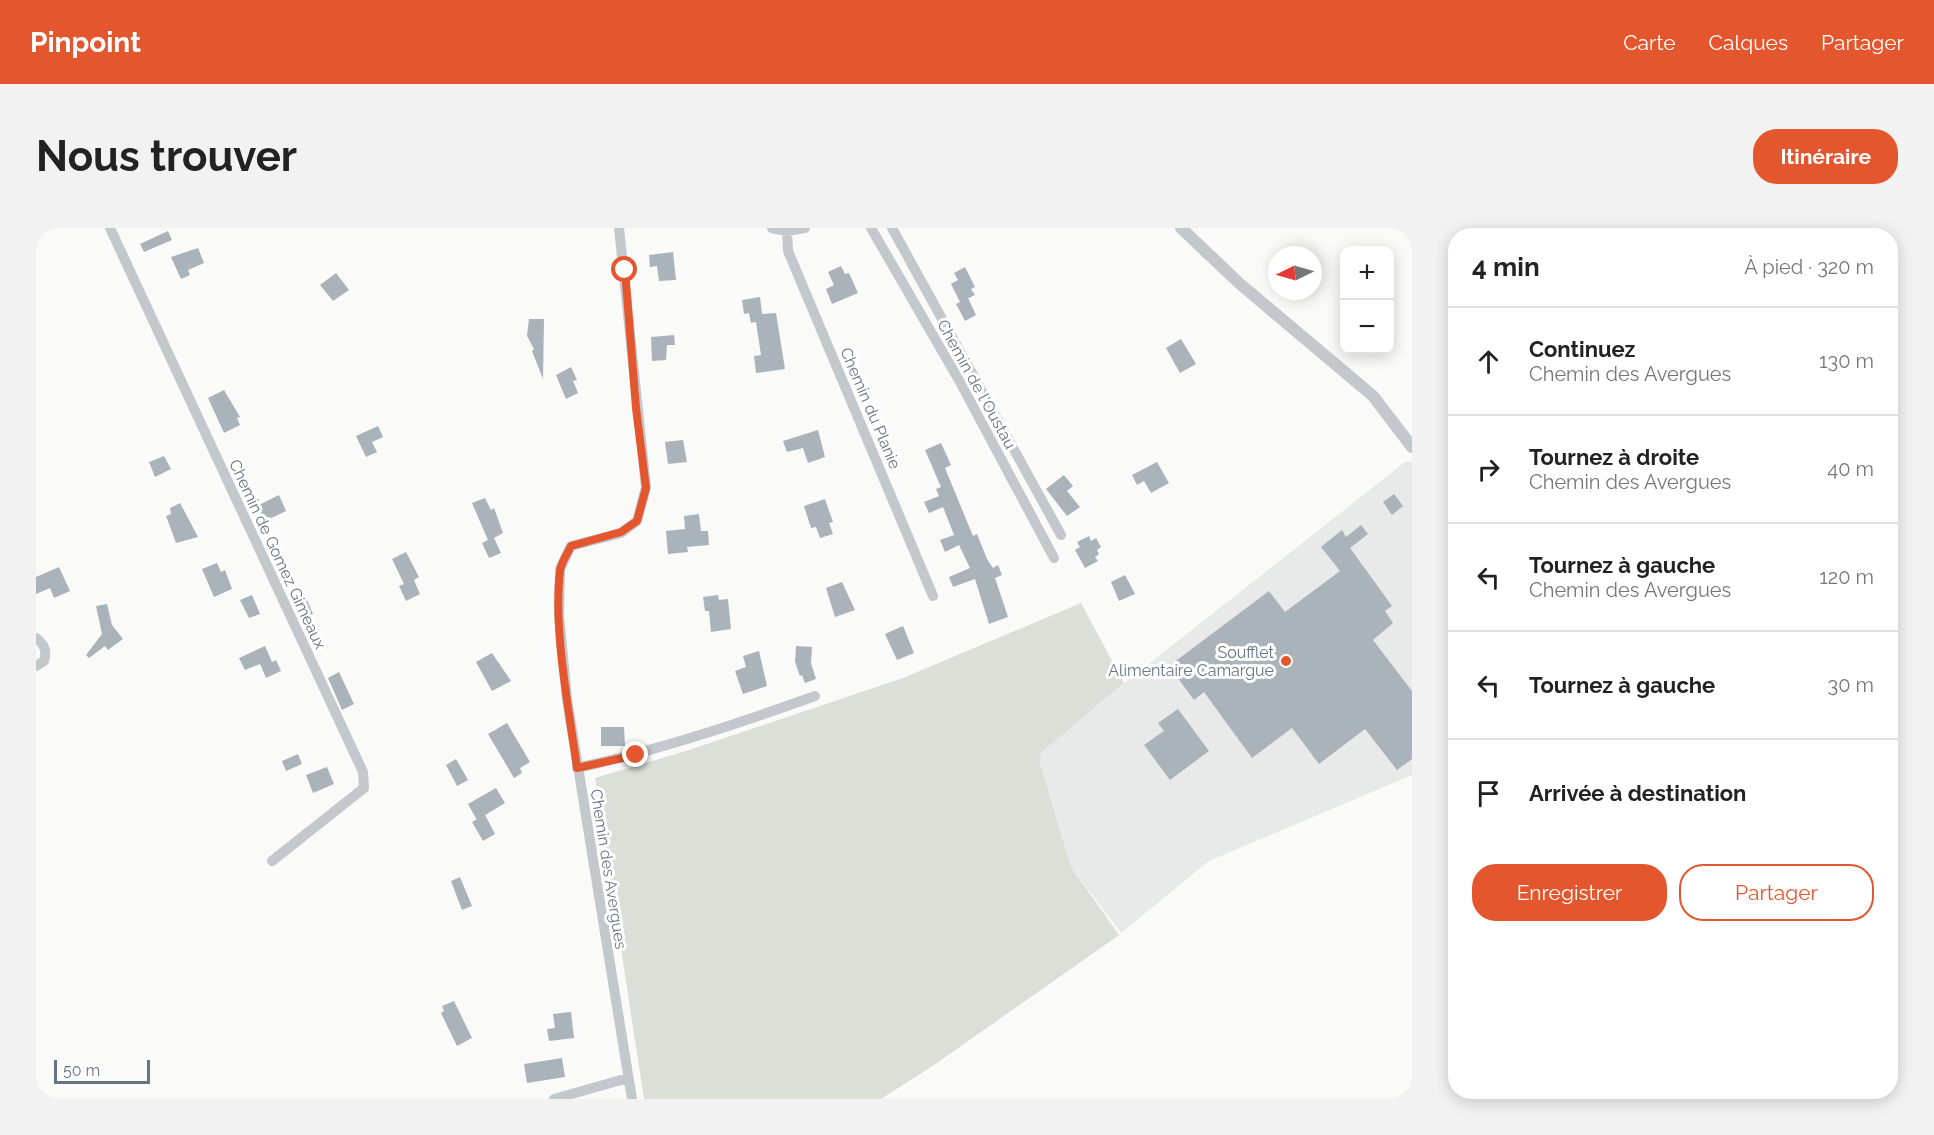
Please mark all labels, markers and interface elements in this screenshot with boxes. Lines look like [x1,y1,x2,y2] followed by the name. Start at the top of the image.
[30,26,141,59] text: Pinpoint
[1623,30,1676,55] text: Carte
[1709,30,1788,55] text: Calques
[1821,30,1904,55] text: Partager
[1753,129,1898,184] button: Itinéraire
[36,132,297,181] text: Nous trouver
[1268,246,1322,300] north arrow
[1340,246,1394,354] map controls
[1340,246,1394,300] button: +
[1472,252,1540,282] text: 4 min
[1744,255,1874,279] text: À pied · 320 m
[611,256,637,282] route start
[1340,300,1394,354] button: −
[933,316,1020,452] street label: Chemin de l'Oustau
[1529,336,1635,362] text: Continuez
[836,345,905,472] street label: Chemin du Planie
[1472,345,1505,378] icon: ahead
[1819,349,1874,373] text: 130 m
[1529,362,1731,386] text: Chemin des Avergues
[1529,444,1699,470] text: Tournez à droite
[1472,453,1505,486] icon: right
[225,456,330,652] street label: Chemin de Gomez Gimeaux
[1827,457,1874,481] text: 40 m
[1529,470,1731,494] text: Chemin des Avergues
[1529,552,1715,578] text: Tournez à gauche
[1472,561,1505,594] icon: left
[1819,565,1874,589] text: 120 m
[1529,578,1731,602] text: Chemin des Avergues
[1108,643,1275,680] place label: Soufflet Alimentaire Camargue
[1279,654,1293,668] marker: Soufflet Alimentaire Camargue
[1472,669,1505,702] icon: left
[1529,672,1715,698] text: Tournez à gauche
[1828,673,1874,697] text: 30 m
[622,741,648,767] route end
[1472,777,1505,810] icon: arrive
[1529,780,1746,806] text: Arrivée à destination
[586,788,631,951] street label: Chemin des Avergues
[1472,864,1667,921] button: Enregistrer
[1679,864,1874,921] button: Partager
[54,1057,150,1084] scale bar
[63,1061,100,1080] text: 50 m

